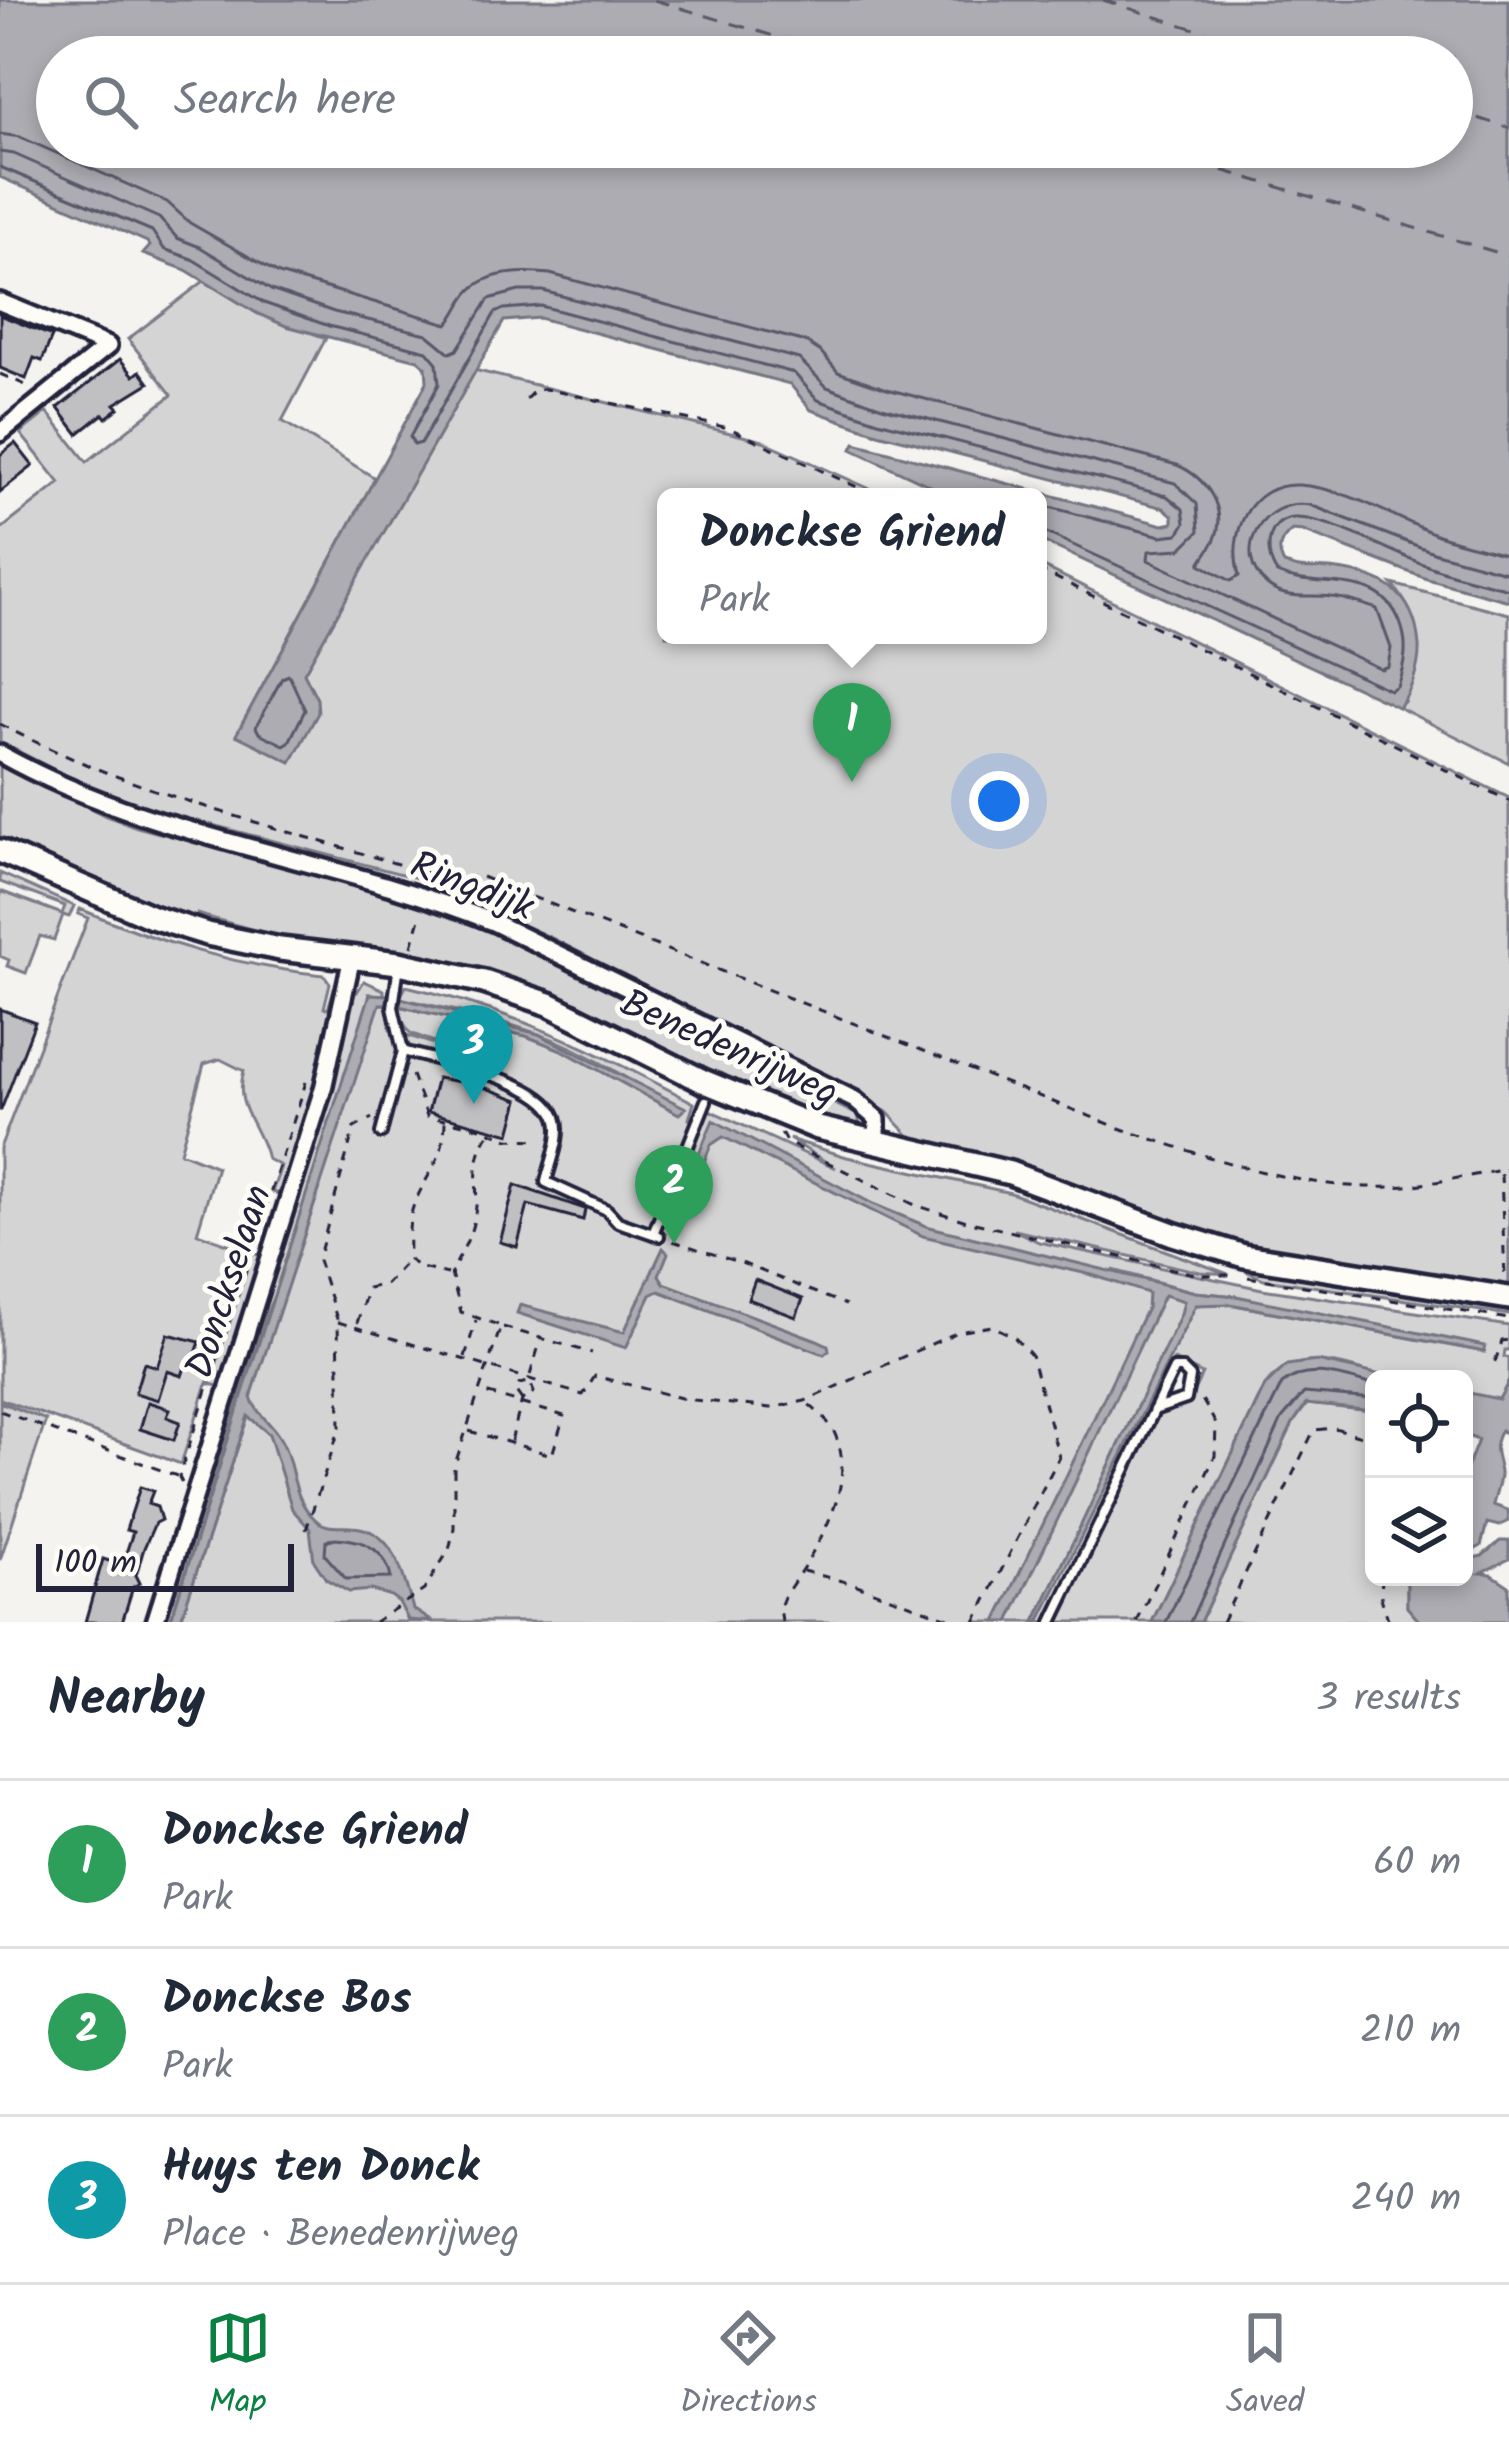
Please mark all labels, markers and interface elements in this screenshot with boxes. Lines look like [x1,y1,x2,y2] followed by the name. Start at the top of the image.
[36,36,1473,168] search box
[174,66,396,138] text: Search here
[78,69,144,135] icon: search
[657,488,1047,644] popup
[699,499,1005,571] text: Donckse Griend
[699,571,770,633] text: Park
[813,683,891,782] pin: 1
[969,771,1029,831] your location
[401,836,543,940] street label: Ringdijk
[609,974,847,1125] street label: Benedenrijweg
[435,1005,513,1104] pin: 3
[635,1145,713,1244] pin: 2
[170,1177,291,1387] street label: Donckselaan
[1365,1370,1473,1586] map controls
[1365,1370,1473,1478] button: locate
[1365,1478,1473,1586] button: layers
[36,1538,294,1591] scale bar
[54,1538,137,1591] text: 100 m
[48,1660,205,1741] text: Nearby
[1316,1669,1461,1731] text: 3 results
[162,1797,468,1869] text: Donckse Griend
[81,1833,93,1895] text: 1
[1373,1833,1461,1895] text: 60 m
[162,1869,233,1931] text: Park
[162,1965,412,2037] text: Donckse Bos
[76,2001,98,2063] text: 2
[1360,2001,1461,2063] text: 210 m
[162,2037,233,2099] text: Park
[162,2133,479,2205] text: Huys ten Donck
[76,2169,98,2231] text: 3
[1351,2169,1461,2231] text: 240 m
[162,2205,519,2267] text: Place · Benedenrijweg
[205,2305,271,2430] tab: Map
[680,2305,817,2430] tab: Directions
[1226,2305,1304,2430] tab: Saved

